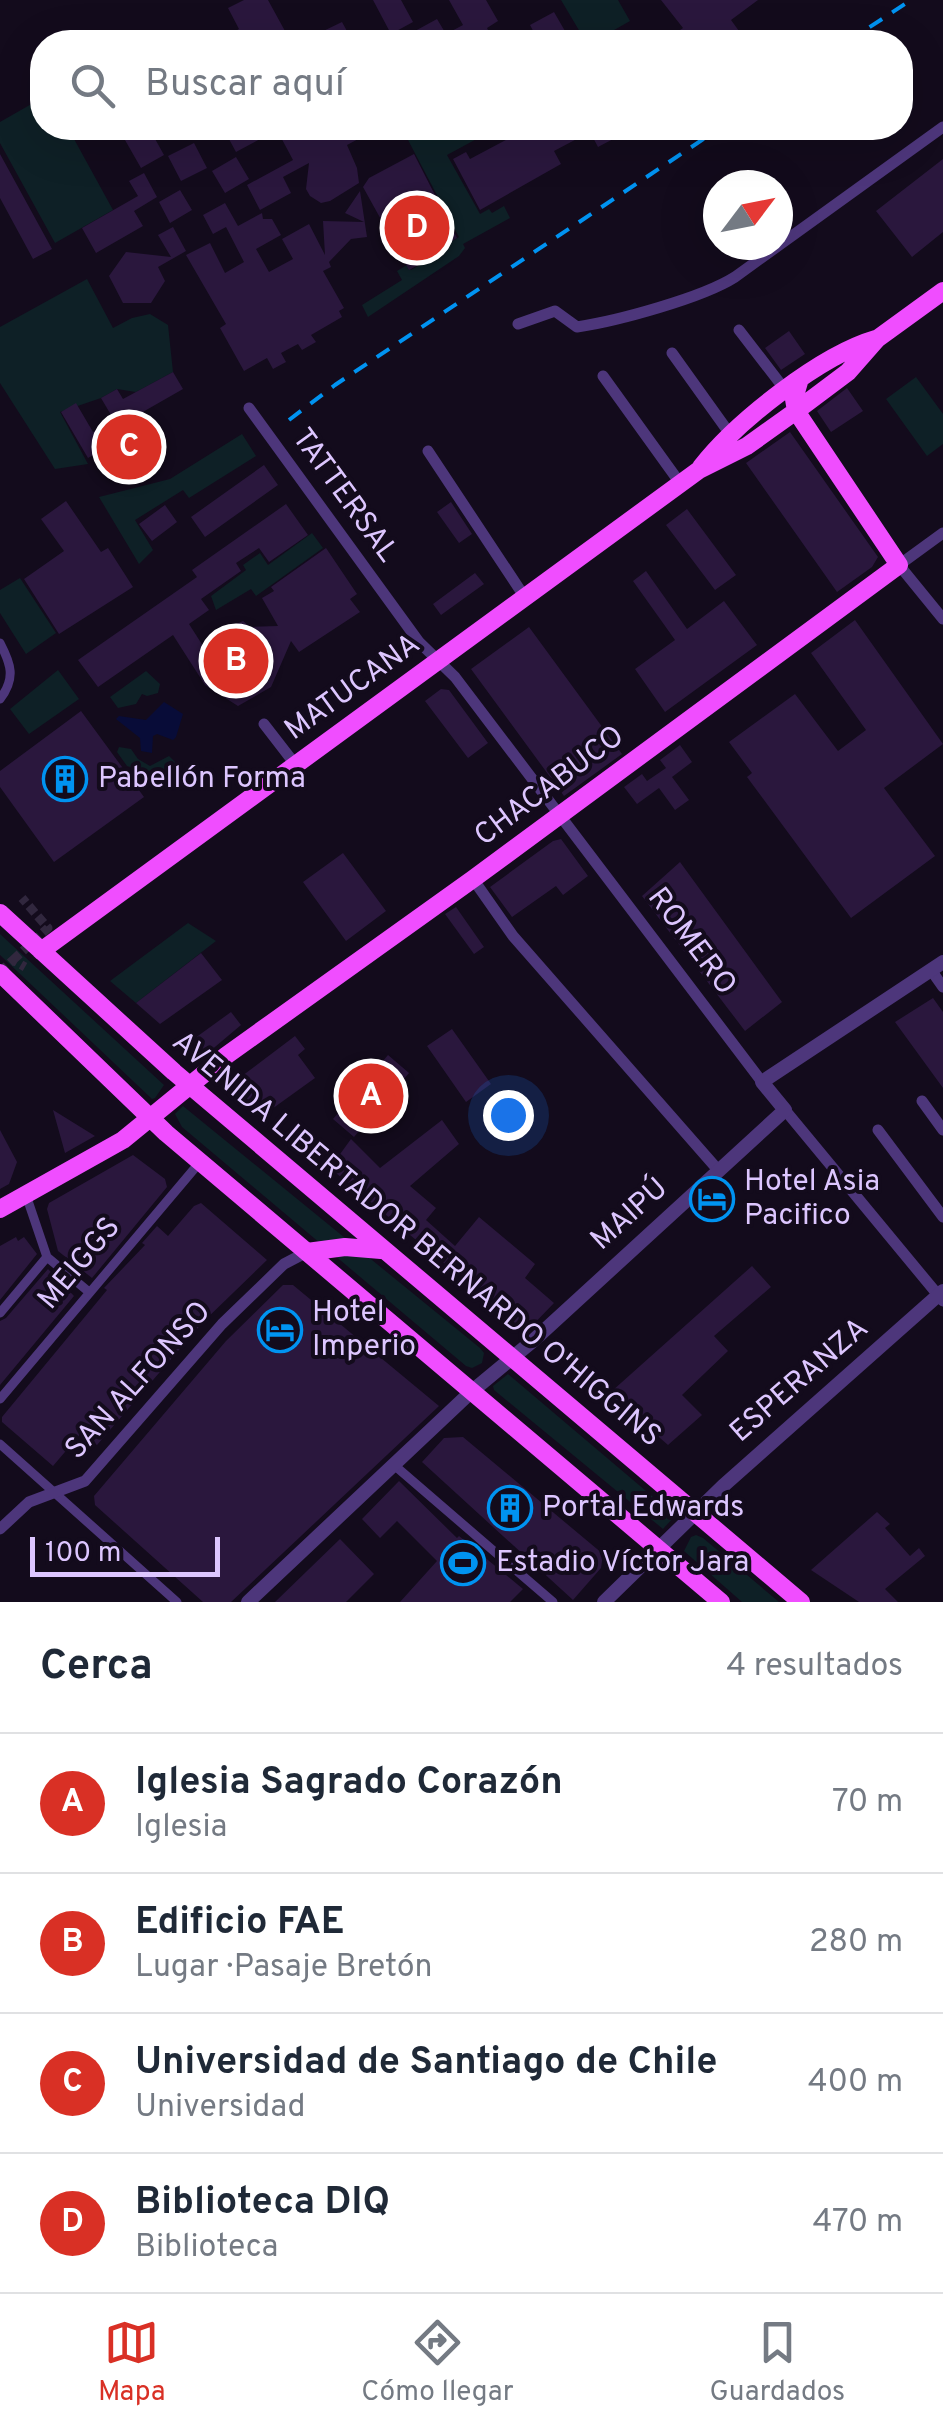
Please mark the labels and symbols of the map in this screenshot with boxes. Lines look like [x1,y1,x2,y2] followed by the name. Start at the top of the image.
[703,170,793,260] north arrow
[384,190,450,266] pin: D
[96,410,162,484] pin: C
[283,422,405,570] street label: TATTERSAL
[204,624,268,698] pin: B
[278,627,428,749] street label: MATUCANA
[468,719,632,855] street label: CHACABUCO
[42,756,88,802] building icon: Pabellón Forma
[98,761,306,798] place label: Pabellón Forma
[639,881,743,1003] street label: ROMERO
[164,1024,668,1456] street label: AVENIDA LIBERTADOR BERNARDO O'HIGGINS
[338,1058,404,1134] pin: A
[483,1090,534,1141] your location
[744,1164,880,1235] place label: Hotel Asia Pacifico
[582,1169,676,1259] street label: MAIPÚ
[689,1176,735,1222] hotel icon: Hotel Asia Pacifico
[31,1210,129,1318] street label: MEIGGS
[58,1294,220,1468] street label: SAN ALFONSO
[312,1295,416,1366] place label: Hotel Imperio
[257,1307,303,1353] hotel icon: Hotel Imperio
[723,1311,877,1451] street label: ESPERANZA
[487,1485,533,1531] building icon: Portal Edwards
[542,1490,744,1527] place label: Portal Edwards
[30,1532,220,1576] scale bar
[440,1540,486,1586] sports icon: Estadio Víctor Jara
[496,1545,749,1582] place label: Estadio Víctor Jara

